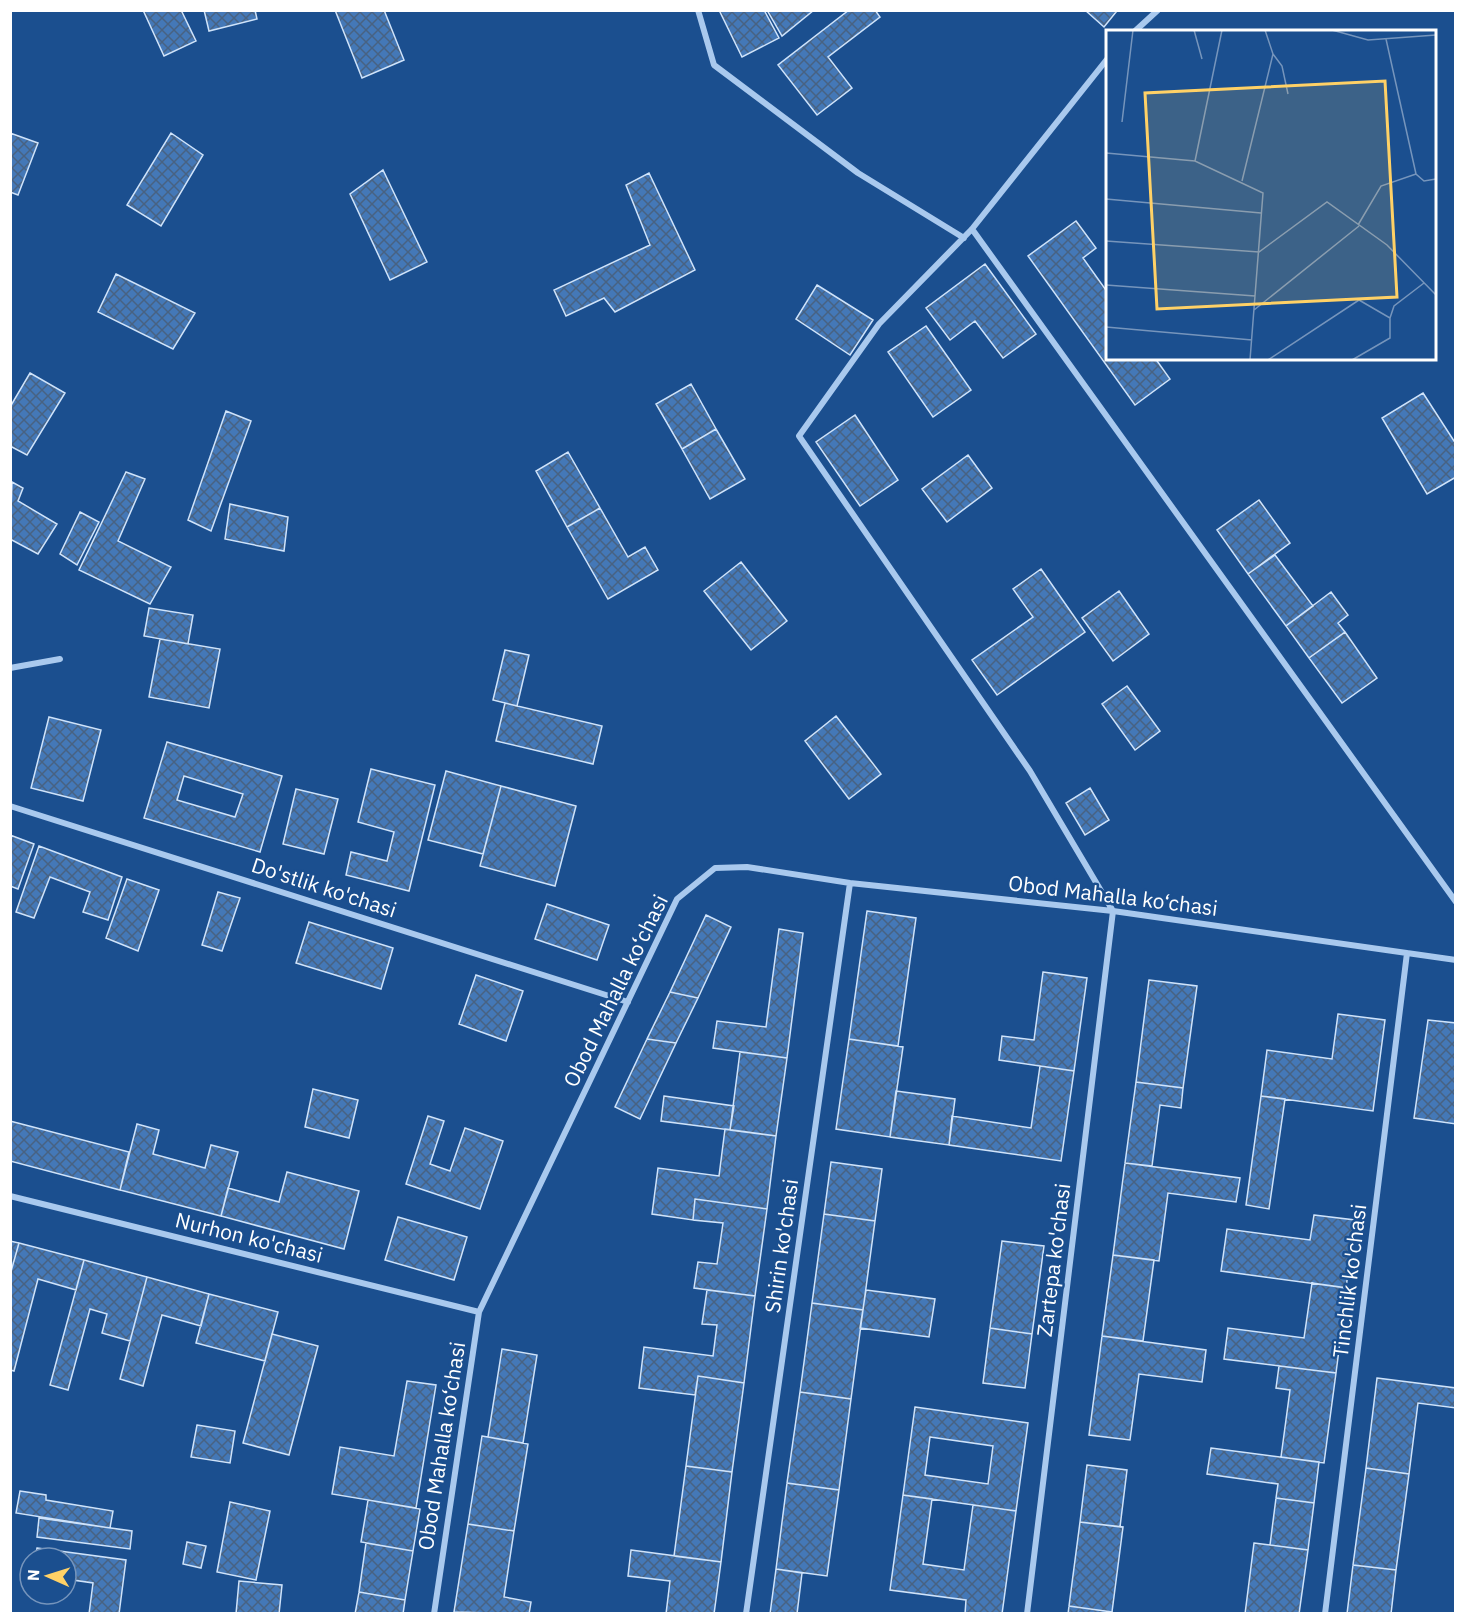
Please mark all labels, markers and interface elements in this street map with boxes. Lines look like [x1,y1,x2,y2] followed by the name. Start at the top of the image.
[1106,30,1436,360] inset map
[248,850,400,924] street label: Do'stlik ko'chasi
[1007,868,1219,922] street label: Obod Mahalla ko‘chasi
[556,890,674,1091] street label: Obod Mahalla ko‘chasi
[758,1177,804,1315] street label: Shirin ko'chasi
[1030,1182,1076,1338] street label: Zartepa ko'chasi
[1326,1202,1372,1359] street label: Tinchlik ko'chasi
[173,1205,326,1269] street label: Nurhon ko'chasi
[411,1340,471,1552] street label: Obod Mahalla ko‘chasi
[18,1546,78,1606] north arrow
[23,1569,43,1582] text: N

